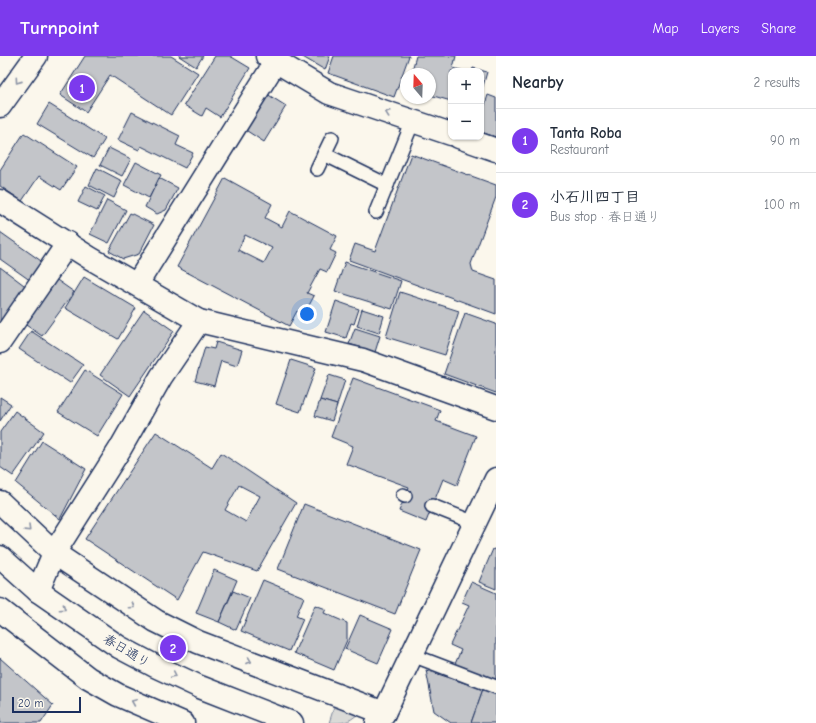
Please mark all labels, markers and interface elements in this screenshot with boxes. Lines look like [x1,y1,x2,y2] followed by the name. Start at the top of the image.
[20,17,99,39] text: Turnpoint
[652,20,679,37] text: Map
[701,20,739,37] text: Layers
[761,20,796,37] text: Share
[400,68,436,104] north arrow
[448,68,484,140] map controls
[448,68,484,104] button: +
[69,73,95,103] pin: 1
[512,73,563,92] text: Nearby
[753,75,800,90] text: 2 results
[15,77,23,84] one-way arrow
[448,104,484,140] button: −
[384,109,391,117] one-way arrow
[550,124,622,142] text: Tanta Roba
[522,133,528,148] text: 1
[770,133,800,148] text: 90 m
[550,142,609,157] text: Restaurant
[550,188,640,206] text: 小石川四丁目
[522,197,528,212] text: 2
[764,197,800,212] text: 100 m
[550,209,660,224] text: Bus stop · 春日通り
[297,304,317,324] your location
[23,524,31,531] one-way arrow
[128,601,135,608] one-way arrow
[58,603,65,610] one-way arrow
[101,631,153,670] street label: 春日通り
[160,633,186,663] pin: 2
[246,657,253,665] one-way arrow
[169,670,177,678] one-way arrow
[12,695,81,714] scale bar
[18,697,43,710] text: 20 m
[131,699,139,707] one-way arrow

